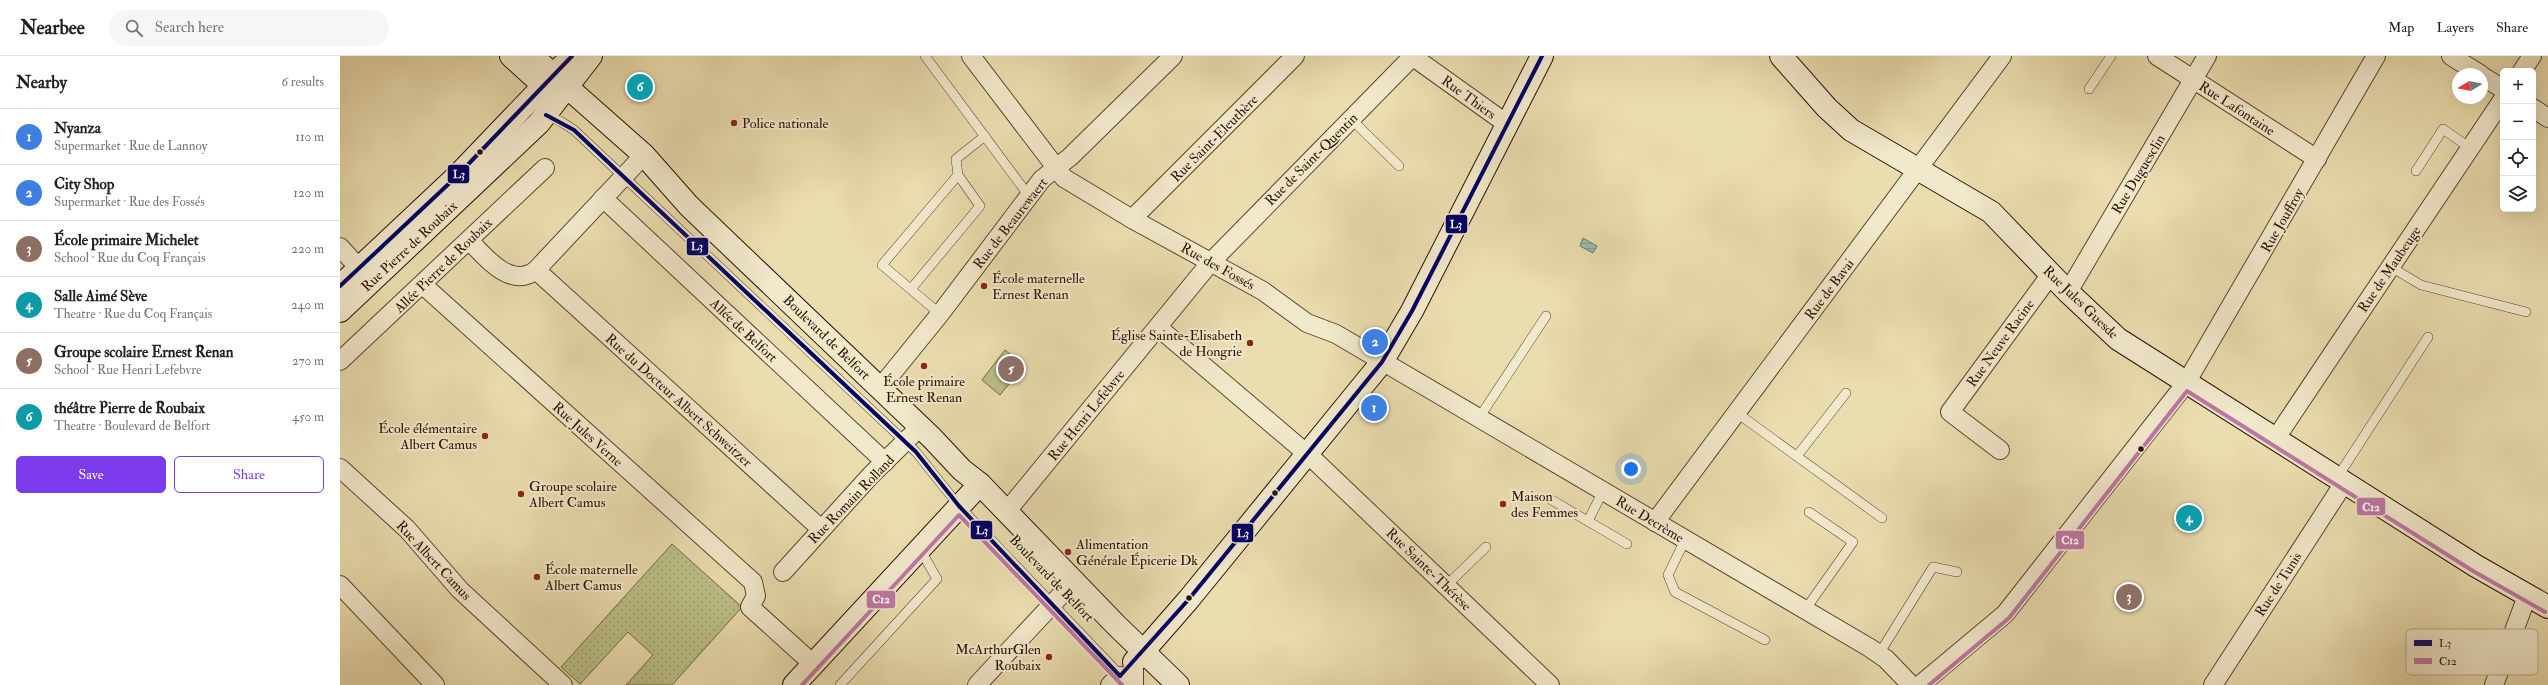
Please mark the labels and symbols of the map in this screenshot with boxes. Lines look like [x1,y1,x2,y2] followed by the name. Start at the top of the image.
[2452,68,2488,104] north arrow
[627,72,653,102] pin: 6
[1438,72,1499,123] street label: Rue Thiers
[2196,78,2278,139] street label: Rue Lafontaine
[1167,91,1262,185] street label: Rue Saint-Eleuthère
[1262,110,1361,209] street label: Rue de Saint-Quentin
[742,115,829,132] place label: Police nationale
[729,118,739,128] marker: Police nationale
[2108,131,2169,217] street label: Rue Duguesclin
[475,147,485,157] unlabelled marker
[447,164,470,184] line badge: L3
[453,168,465,181] text: L3
[970,174,1051,272] street label: Rue de Beaurewaert
[2257,184,2309,256] street label: Rue Jouffroy
[358,197,461,295] street label: Rue Pierre de Roubaix
[390,214,496,317] street label: Allée Pierre de Roubaix
[1445,214,1468,234] line badge: L3
[1450,218,1462,231] text: L3
[2354,223,2425,316] street label: Rue de Maubeuge
[686,237,709,256] line badge: L3
[1178,239,1258,294] street label: Rue des Fossés
[691,240,703,253] text: L3
[1801,255,1858,323] street label: Rue de Bavai
[2039,262,2122,343] street label: Rue Jules Guesde
[992,270,1085,303] place label: École maternelle Ernest Renan
[979,281,989,291] marker: École maternelle Ernest Renan
[780,291,874,384] street label: Boulevard de Belfort
[706,294,781,366] street label: Allée de Belfort
[1963,296,2038,390] street label: Rue Neuve Racine
[1111,327,1243,360] place label: Église Sainte-Elisabeth de Hongrie
[1362,327,1388,357] pin: 2
[602,330,756,471] street label: Rue du Docteur Albert Schweitzer
[1245,338,1255,348] marker: Église Sainte-Elisabeth de Hongrie
[998,354,1024,384] pin: 5
[919,361,929,371] marker: École primaire Ernest Renan
[1044,366,1128,464] street label: Rue Henri Lefebvre
[883,373,965,406] place label: École primaire Ernest Renan
[1361,393,1387,423] pin: 1
[549,398,626,470] street label: Rue Jules Verne
[378,420,477,453] place label: École élémentaire Albert Camus
[480,431,490,441] marker: École élémentaire Albert Camus
[2136,444,2146,454] unlabelled marker
[805,451,898,547] street label: Rue Romain Rolland
[1621,459,1641,479] your location
[528,478,617,511] place label: Groupe scolaire Albert Camus
[1270,488,1280,498] unlabelled marker
[1511,488,1578,521] place label: Maison des Femmes
[516,489,526,499] marker: Groupe scolaire Albert Camus
[1613,492,1687,546] street label: Rue Decrème
[2356,497,2386,516] line badge: C12
[1498,499,1508,509] marker: Maison des Femmes
[2362,501,2380,514] text: C12
[2176,503,2202,533] pin: 4
[392,517,475,604] street label: Rue Albert Camus
[970,520,993,540] line badge: L3
[1231,523,1254,543] line badge: L3
[976,524,988,537] text: L3
[1382,524,1475,614] street label: Rue Sainte-Thérèse
[1237,527,1249,540] text: L3
[2055,530,2085,550] line badge: C12
[1006,531,1098,626] street label: Boulevard de Belfort
[2061,534,2079,547] text: C12
[1075,536,1198,570] place label: Alimentation Générale Épicerie Dk
[1063,547,1073,557] marker: Alimentation Générale Épicerie Dk
[2251,549,2306,620] street label: Rue de Tunis
[544,561,638,594] place label: École maternelle Albert Camus
[532,572,542,582] marker: École maternelle Albert Camus
[2116,582,2142,612] pin: 3
[866,590,896,609] line badge: C12
[872,593,890,606] text: C12
[1184,593,1194,603] unlabelled marker
[2406,629,2538,675] legend
[2439,637,2451,650] text: L3
[955,641,1042,674] place label: McArthurGlen Roubaix
[1044,652,1054,662] marker: McArthurGlen Roubaix
[2439,655,2457,668] text: C12

